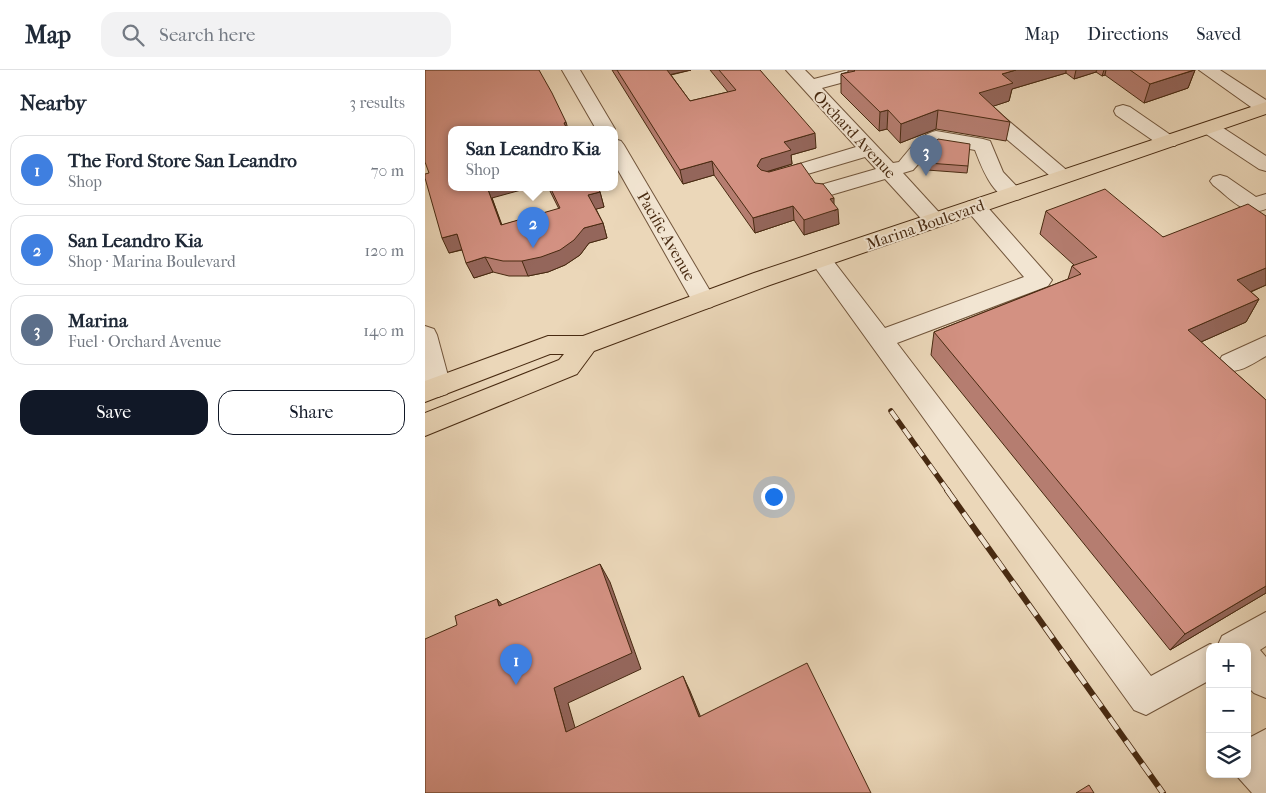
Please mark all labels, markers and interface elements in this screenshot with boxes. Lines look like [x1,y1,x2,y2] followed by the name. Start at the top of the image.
[101,12,451,57] search box
[25,21,71,49] text: Map
[119,21,147,49] icon: search
[159,24,255,46] text: Search here
[1025,24,1059,45] text: Map
[1087,24,1168,45] text: Directions
[1196,24,1241,45] text: Saved
[809,86,900,182] street label: Orchard Avenue
[20,91,86,115] text: Nearby
[349,93,405,112] text: 3 results
[448,126,618,191] popup
[910,135,942,176] pin: 3
[466,138,600,160] text: San Leandro Kia
[68,150,297,172] text: The Ford Store San Leandro
[466,160,500,179] text: Shop
[34,161,40,180] text: 1
[371,161,404,180] text: 70 m
[68,172,102,191] text: Shop
[633,188,700,284] street label: Pacific Avenue
[864,195,987,254] street label: Marina Boulevard
[517,207,549,248] pin: 2
[68,230,203,252] text: San Leandro Kia
[33,241,41,260] text: 2
[365,241,404,260] text: 120 m
[68,252,236,271] text: Shop · Marina Boulevard
[68,310,128,332] text: Marina
[34,321,40,340] text: 3
[363,321,404,340] text: 140 m
[68,332,221,351] text: Fuel · Orchard Avenue
[20,390,208,435] button: Save
[218,390,405,435] button: Share
[761,484,787,510] your location
[1206,643,1251,778] map controls
[1206,643,1251,688] button: +
[500,644,532,685] pin: 1
[1206,688,1251,733] button: −
[1206,733,1251,778] button: layers

